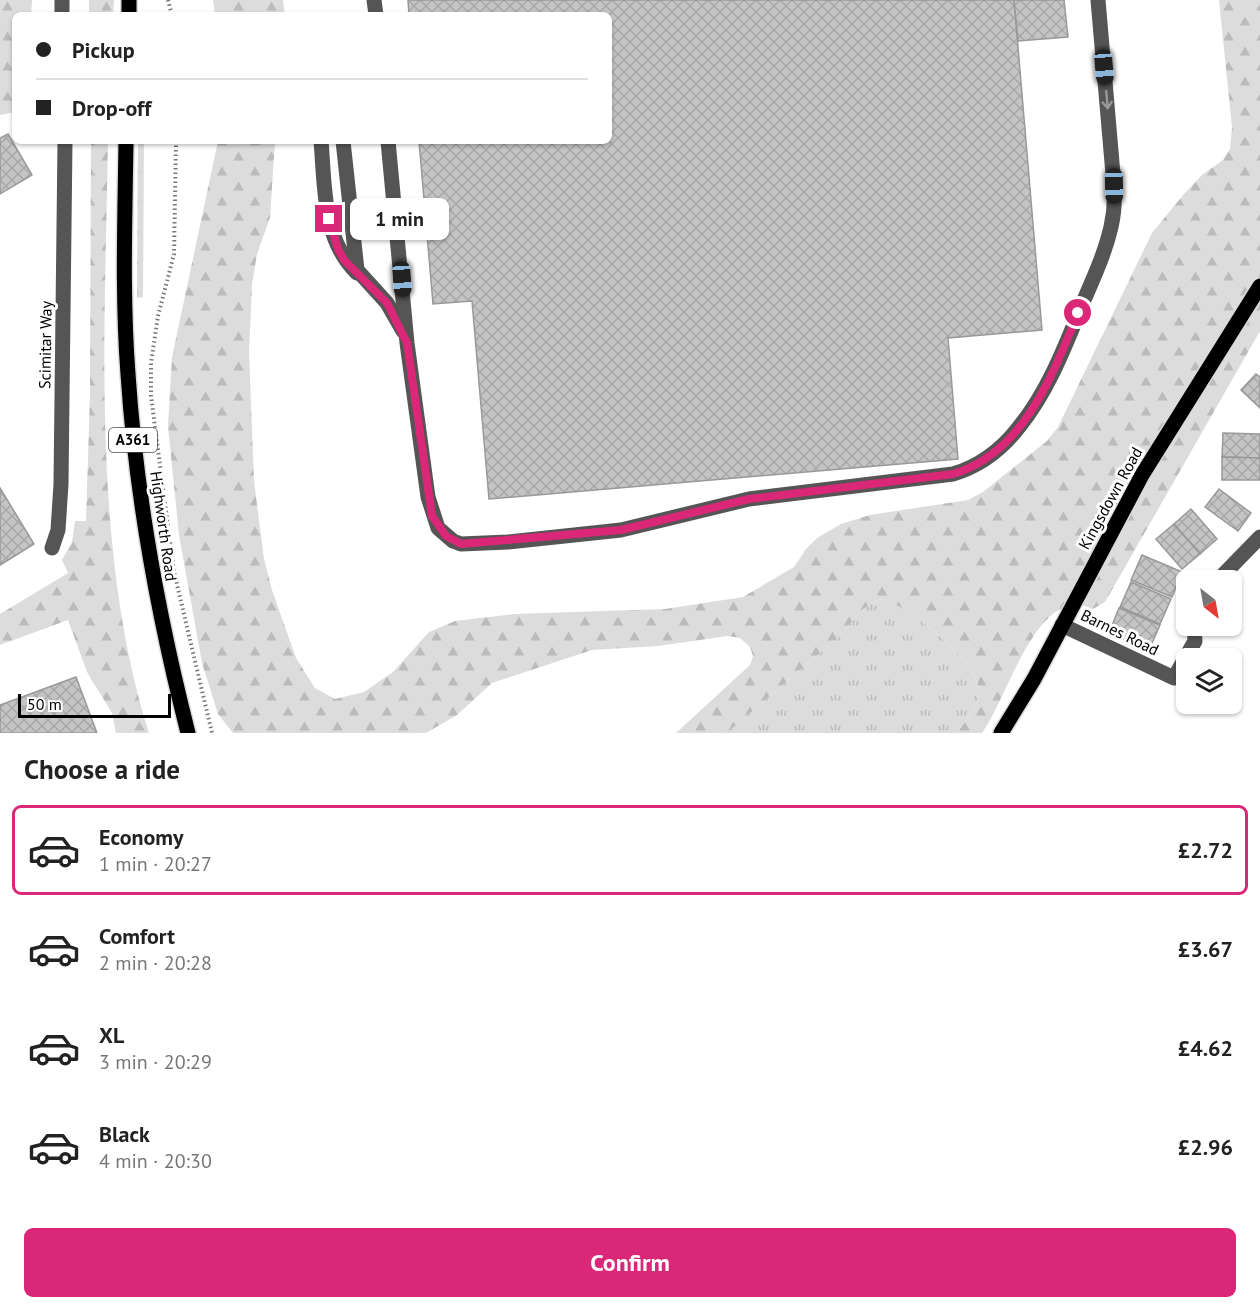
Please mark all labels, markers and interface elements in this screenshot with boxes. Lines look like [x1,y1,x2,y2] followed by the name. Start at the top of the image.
[72,36,135,64] text: Pickup
[1093,48,1115,86] car
[1102,90,1113,110] one-way arrow
[72,94,151,122] text: Drop-off
[1105,168,1123,204] car
[350,198,449,240] callout: 1 min
[315,205,342,232] route end
[375,206,424,232] text: 1 min
[392,260,412,298] car
[1064,299,1091,326] route start
[34,300,56,389] street label: Scimitar Way
[109,428,157,452] road number: A361
[1074,443,1146,553] street label: Kingsdown Road
[146,470,182,582] street label: Highworth Road
[1176,570,1242,636] north arrow
[1176,570,1242,714] map controls
[1078,604,1162,660] street label: Barnes Road
[1176,648,1242,714] button: layers
[18,691,171,718] scale bar
[27,694,62,714] text: 50 m
[24,752,180,786] text: Choose a ride
[27,823,81,877] icon: car
[99,823,183,851] text: Economy
[1178,836,1233,864] text: £2.72
[99,851,212,877] text: 1 min · 20:27
[27,922,81,976] icon: car
[99,922,175,950] text: Comfort
[1178,935,1233,963] text: £3.67
[99,950,212,976] text: 2 min · 20:28
[27,1021,81,1075] icon: car
[99,1021,124,1049] text: XL
[1178,1034,1233,1062] text: £4.62
[99,1049,212,1075] text: 3 min · 20:29
[27,1120,81,1174] icon: car
[99,1120,150,1148] text: Black
[1178,1133,1233,1161] text: £2.96
[99,1148,212,1174] text: 4 min · 20:30
[24,1228,1236,1297] button: Confirm

